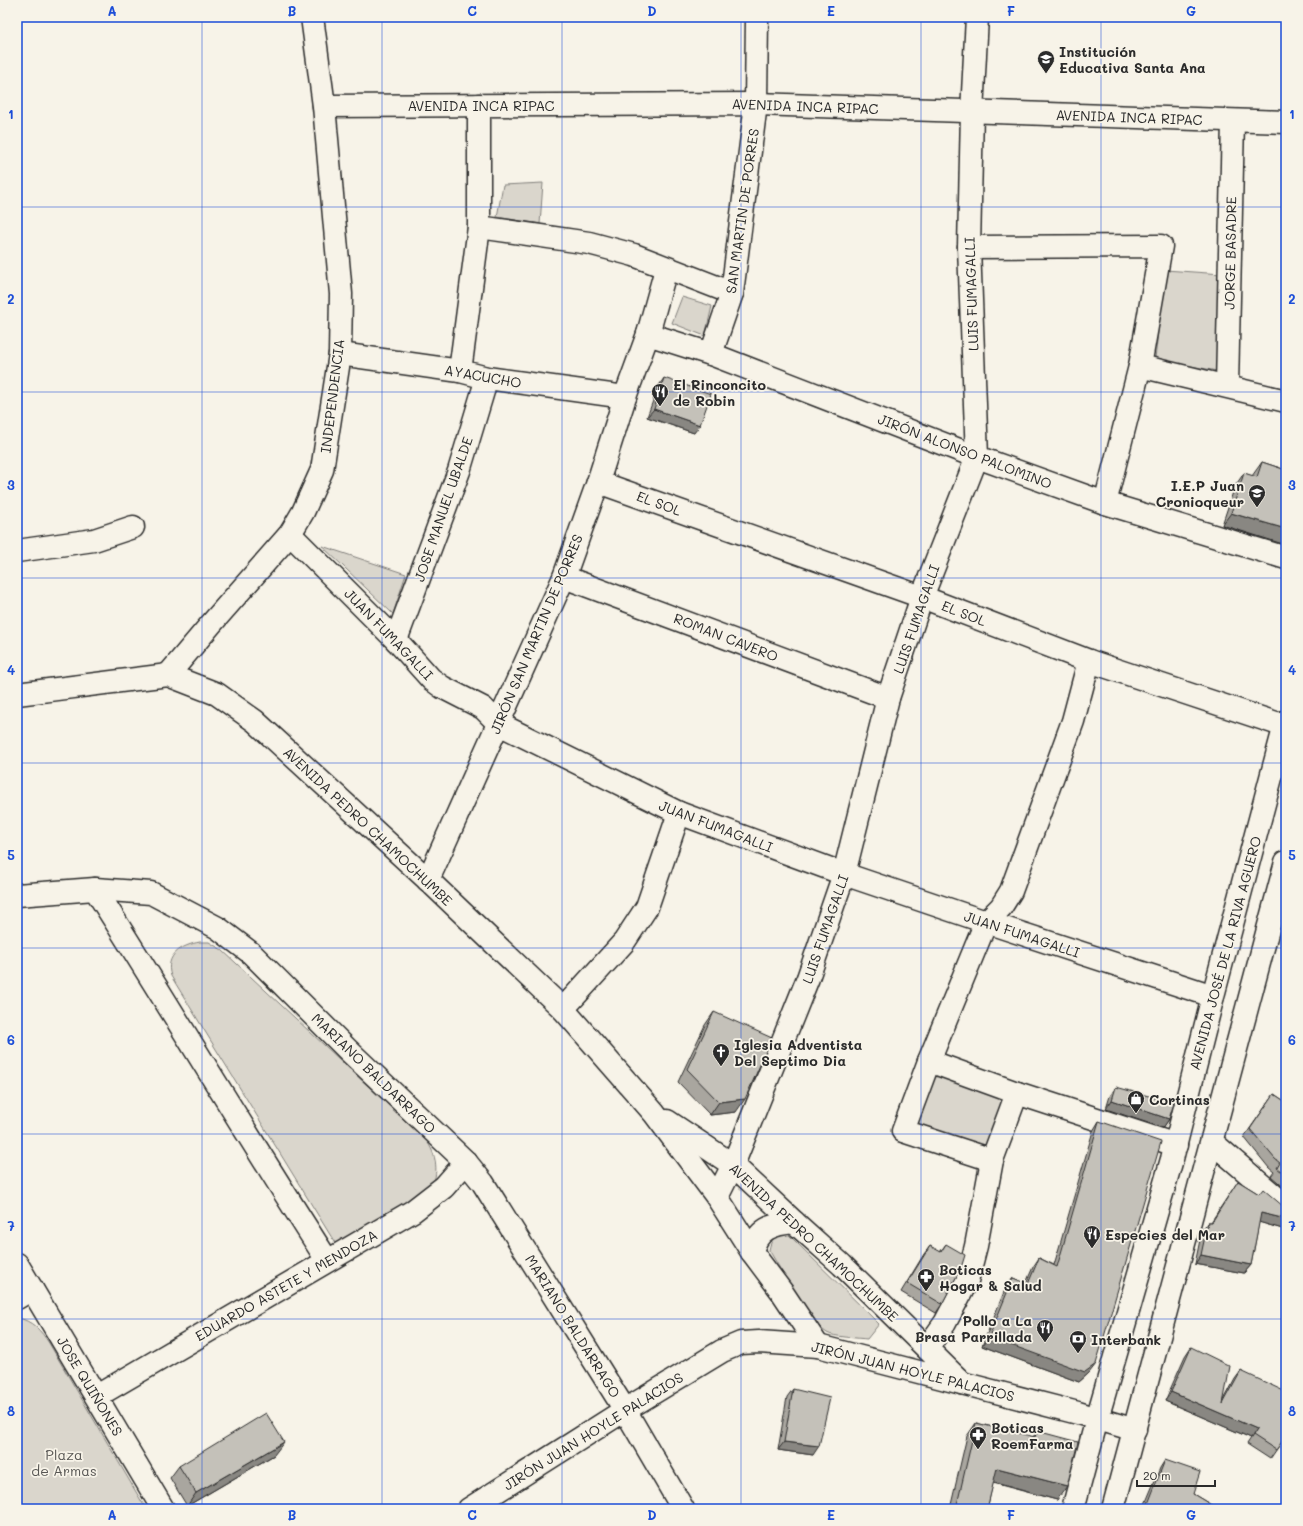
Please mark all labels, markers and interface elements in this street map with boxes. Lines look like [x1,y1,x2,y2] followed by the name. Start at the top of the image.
[107,2,117,19] text: A
[288,2,297,19] text: B
[467,2,477,19] text: C
[647,2,657,19] text: D
[827,2,835,19] text: E
[1007,2,1015,19] text: F
[1186,2,1196,19] text: G
[1059,42,1206,77] place label: Institución Educativa Santa Ana
[1036,49,1056,74] school or university icon: Institución Educativa Santa Ana
[731,94,879,118] street label: AVENIDA INCA RIPAC
[408,96,554,115] street label: AVENIDA INCA RIPAC
[8,105,14,122] text: 1
[1055,105,1203,129] street label: AVENIDA INCA RIPAC
[1289,105,1295,122] text: 1
[721,127,763,295] street label: SAN MARTIN DE PORRES
[1220,196,1240,310] street label: JORGE BASADRE
[960,237,982,351] street label: LUIS FUMAGALLI
[7,290,15,307] text: 2
[1288,290,1296,307] text: 2
[316,338,348,454] street label: INDEPENDENCIA
[443,360,523,392] street label: AYACUCHO
[673,375,766,410] place label: El Rinconcito de Robin
[650,382,670,407] restaurant icon: El Rinconcito de Robin
[875,409,1055,493] street label: JIRÓN ALONSO PALOMINO
[409,434,477,584] street label: JOSE MANUEL UBALDE
[7,476,15,493] text: 3
[1156,476,1244,511] place label: I.E.P Juan Cronioqueur
[1288,476,1296,493] text: 3
[1247,483,1267,508] school or university icon: I.E.P Juan Cronioqueur
[634,486,685,520] street label: EL SOL
[485,531,587,737] street label: JIRÓN SAN MARTIN DE PORRES
[888,562,944,676] street label: LUIS FUMAGALLI
[340,584,438,684] street label: JUAN FUMAGALLI
[939,596,990,630] street label: EL SOL
[671,608,781,666] street label: ROMAN CAVERO
[7,661,15,678] text: 4
[1288,661,1296,678] text: 4
[279,742,457,910] street label: AVENIDA PEDRO CHAMOCHUMBE
[656,796,776,856] street label: JUAN FUMAGALLI
[1185,834,1265,1072] street label: AVENIDA JOSÉ DE LA RIVA AGUERO
[7,846,15,863] text: 5
[1288,846,1296,863] text: 5
[797,872,853,986] street label: LUIS FUMAGALLI
[962,906,1082,962] street label: JUAN FUMAGALLI
[308,1009,440,1137] street label: MARIANO BALDARRAGO
[7,1031,15,1048] text: 6
[1288,1031,1296,1048] text: 6
[734,1035,863,1070] place label: Iglesia Adventista Del Septimo Dia
[711,1042,731,1067] church icon: Iglesia Adventista Del Septimo Dia
[1126,1089,1146,1114] shop icon: Cortinas
[1149,1090,1210,1109] place label: Cortinas
[725,1158,903,1326] street label: AVENIDA PEDRO CHAMOCHUMBE
[7,1217,15,1234] text: 7
[1288,1217,1296,1234] text: 7
[1082,1224,1102,1249] restaurant icon: Especies del Mar
[191,1225,381,1345] street label: EDUARDO ASTETE Y MENDOZA
[1105,1225,1225,1244] place label: Especies del Mar
[521,1251,625,1401] street label: MARIANO BALDARRAGO
[939,1260,1042,1295] place label: Boticas Hogar & Salud
[916,1267,936,1292] pharmacy icon: Boticas Hogar & Salud
[915,1311,1032,1346] place label: Pollo a La Brasa Parrillada
[1035,1318,1055,1343] restaurant icon: Pollo a La Brasa Parrillada
[1068,1329,1088,1354] bank icon: Interbank
[1091,1330,1161,1349] place label: Interbank
[53,1333,127,1440] street label: JOSE QUIÑONES
[809,1337,1017,1405] street label: JIRÓN JUAN HOYLE PALACIOS
[499,1368,687,1494] street label: JIRÓN JUAN HOYLE PALACIOS
[7,1402,15,1419] text: 8
[1288,1402,1296,1419] text: 8
[991,1418,1074,1453] place label: Boticas RoemFarma
[968,1425,988,1450] pharmacy icon: Boticas RoemFarma
[31,1445,97,1480] park label: Plaza de Armas
[1137,1462,1215,1488] scale bar
[1143,1467,1171,1483] text: 20 m
[107,1506,117,1523] text: A
[288,1506,297,1523] text: B
[467,1506,477,1523] text: C
[647,1506,657,1523] text: D
[827,1506,835,1523] text: E
[1007,1506,1015,1523] text: F
[1186,1506,1196,1523] text: G

